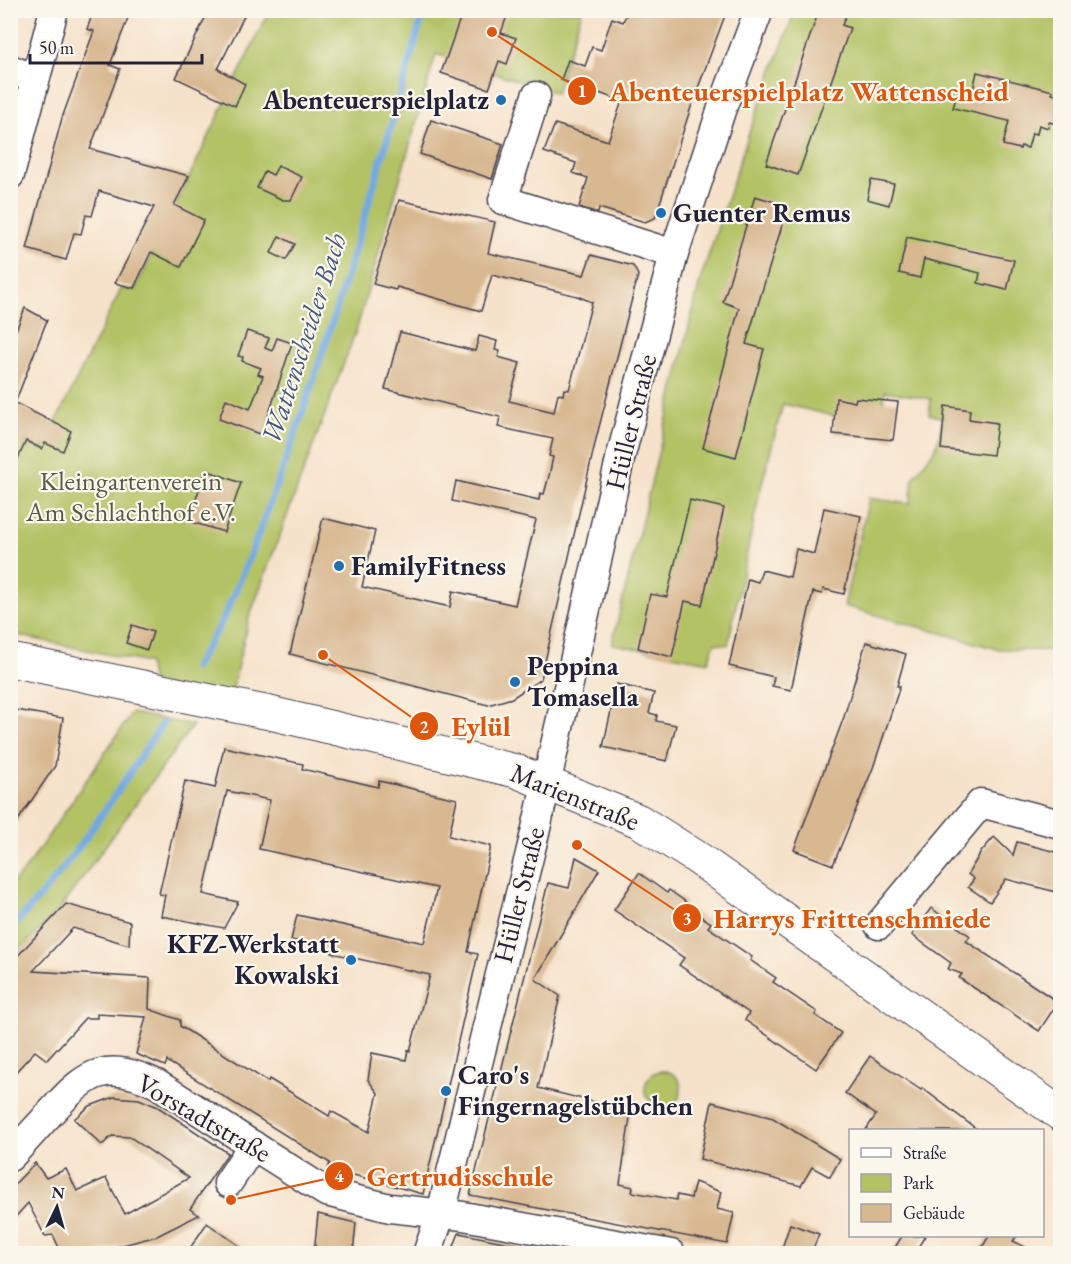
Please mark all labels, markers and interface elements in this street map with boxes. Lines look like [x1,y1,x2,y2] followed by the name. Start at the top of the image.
[30,27,202,65] scale bar
[39,36,74,59] text: 50 m
[567,68,1021,114] callout: Abenteuerspielplatz Wattenscheid
[608,73,1010,109] text: Abenteuerspielplatz Wattenscheid
[577,79,587,102] text: 1
[262,82,489,117] place label: Abenteuerspielplatz
[494,93,508,107] marker: Abenteuerspielplatz
[673,195,851,230] place label: Guenter Remus
[654,206,668,220] marker: Guenter Remus
[252,228,354,448] water label: Wattenscheider Bach
[597,350,664,494] street label: Hüller Straße
[25,463,236,529] park label: Kleingartenverein Am Schlachthof e.V.
[351,548,506,583] place label: FamilyFitness
[332,559,346,573] marker: FamilyFitness
[527,648,639,714] place label: Peppina Tomasella
[508,675,522,689] marker: Peppina Tomasella
[409,703,523,749] callout: Eylül
[451,708,511,744] text: Eylül
[419,715,429,738] text: 2
[506,755,645,838] street label: Marienstraße
[485,823,552,967] street label: Hüller Straße
[672,895,1003,941] callout: Harrys Frittenschmiede
[713,900,991,936] text: Harrys Frittenschmiede
[682,907,692,930] text: 3
[167,926,339,992] place label: KFZ-Werkstatt Kowalski
[344,953,358,967] marker: KFZ-Werkstatt Kowalski
[458,1057,693,1123] place label: Caro's Fingernagelstübchen
[131,1065,278,1170] street label: Vorstadtstraße
[439,1084,453,1098] marker: Caro's Fingernagelstübchen
[849,1129,1044,1237] legend
[903,1141,946,1164] text: Straße
[324,1153,565,1199] callout: Gertrudisschule
[367,1158,553,1194] text: Gertrudisschule
[334,1164,344,1187] text: 4
[903,1171,934,1194] text: Park
[27,1177,87,1237] north arrow
[51,1182,66,1204] text: N
[903,1201,965,1224] text: Gebäude

